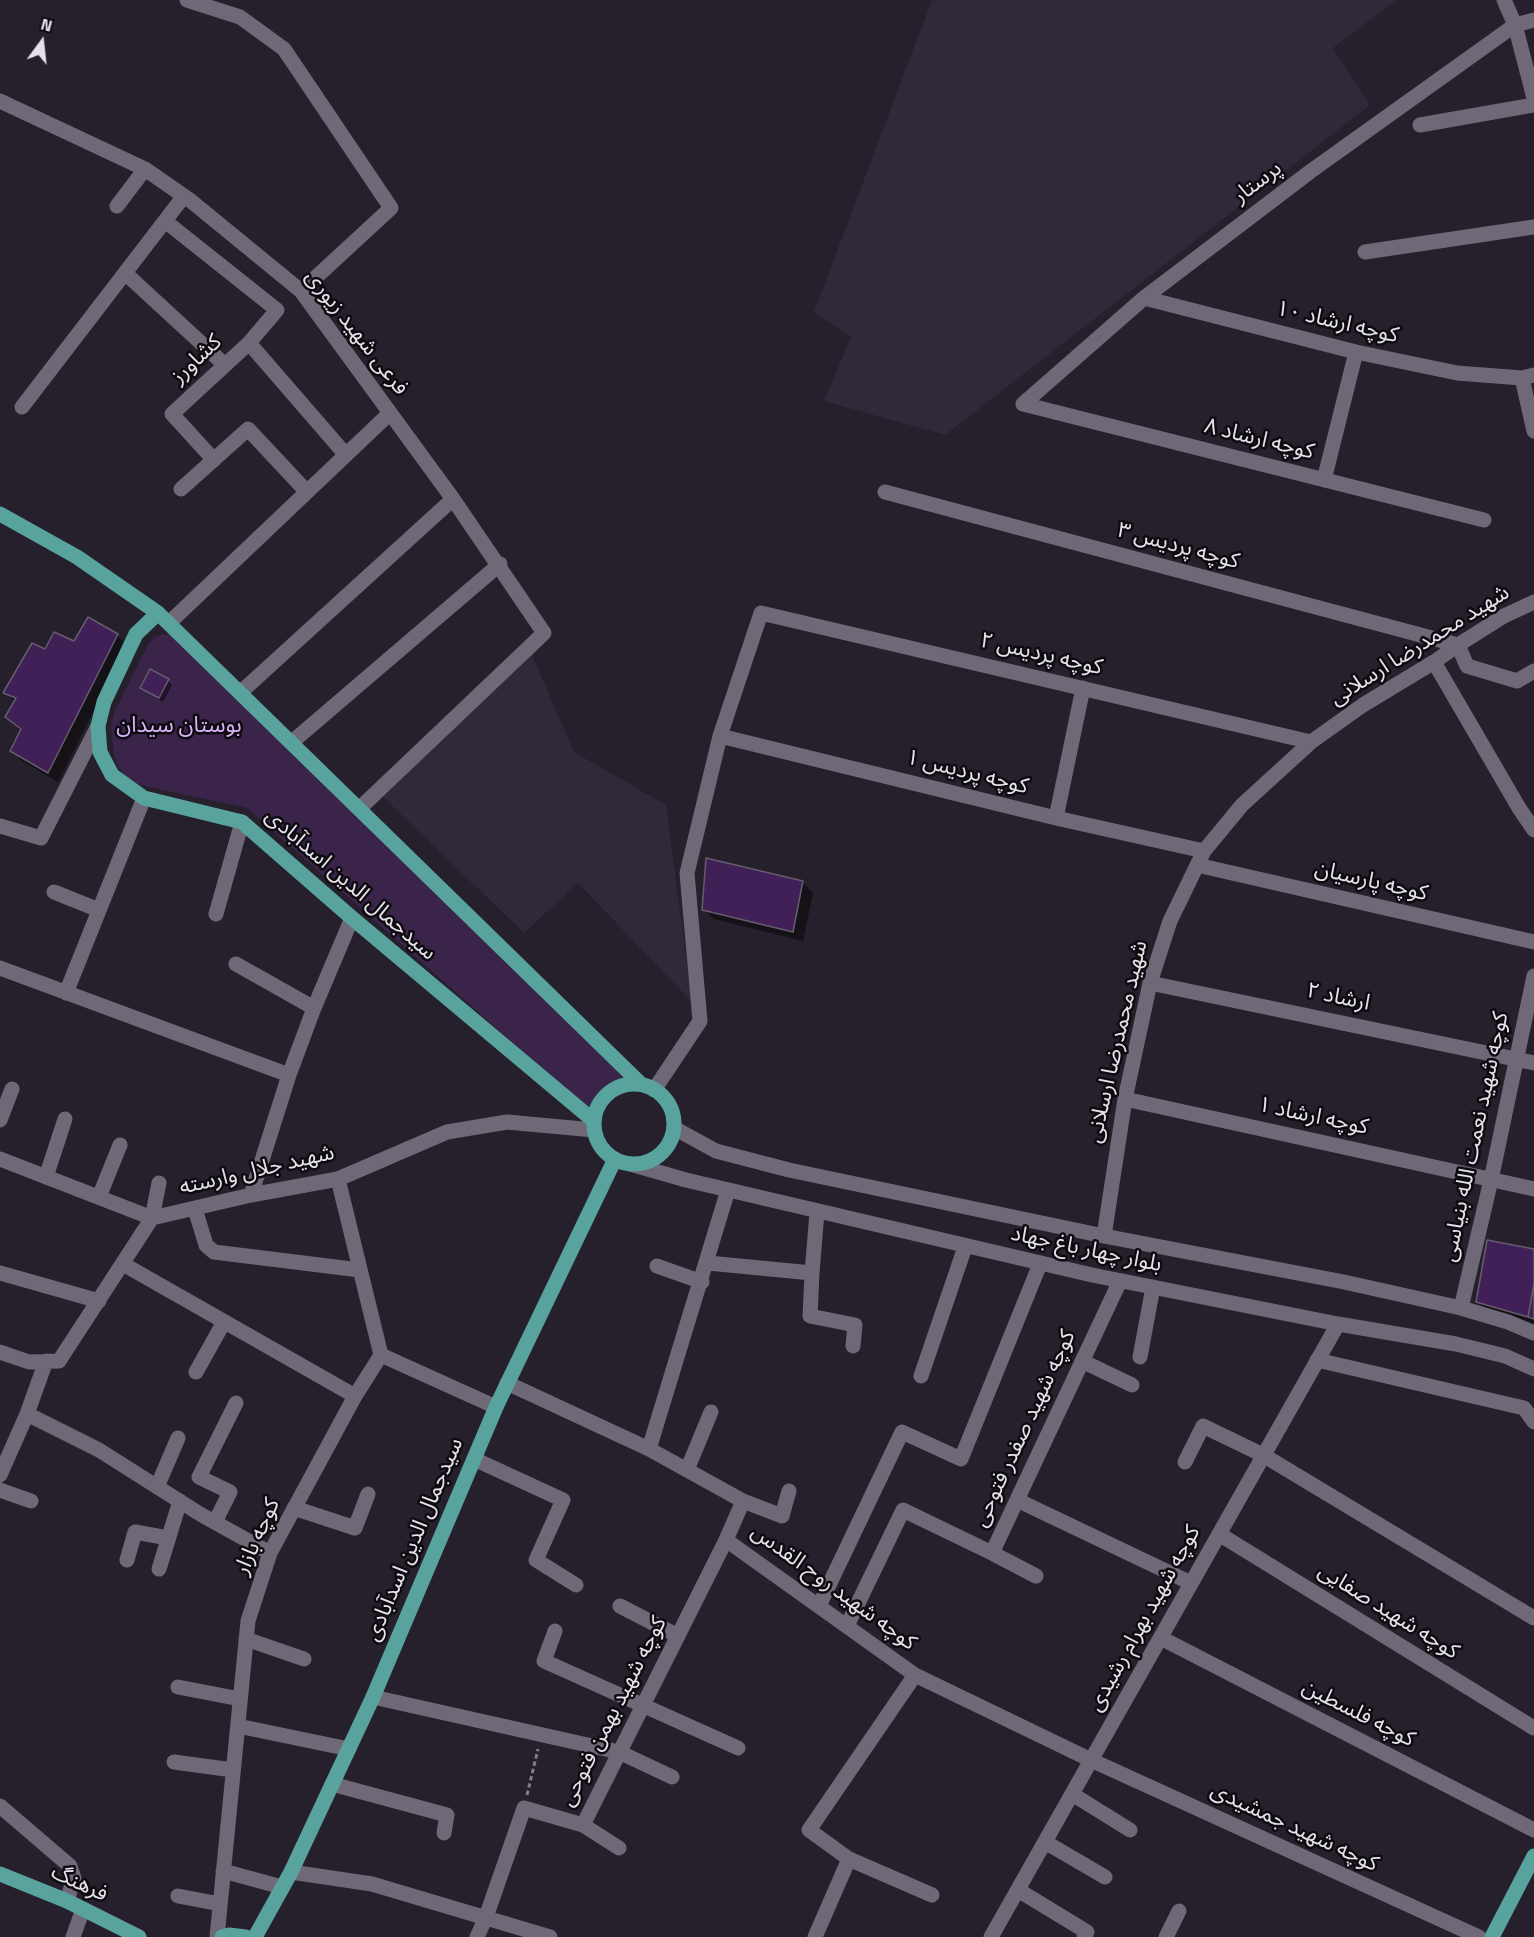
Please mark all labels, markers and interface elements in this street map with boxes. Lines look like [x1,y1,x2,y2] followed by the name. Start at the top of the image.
[12,12,72,72] north arrow
[38,12,55,38] text: N
[1228,156,1288,210] street label: پرستار
[299,265,413,401] street label: فرعی شهید زیوری
[1273,296,1401,350] street label: کوچه ارشاد ۱۰
[166,330,228,390] street label: کشاورز
[1201,414,1317,466] street label: کوچه ارشاد ۸
[1114,518,1242,576] street label: کوچه پردیس ۳
[1325,580,1515,712] street label: شهید محمدرضا ارسلانی
[977,628,1105,682] street label: کوچه پردیس ۲
[116,714,242,740] park label: بوستان سیدان
[903,745,1031,801] street label: کوچه پردیس ۱
[259,803,441,967] street label: سیدجمال الدین اسدآبادی
[1312,856,1430,908] street label: کوچه پارسیان
[1082,938,1154,1146] street label: شهید محمدرضا ارسلانی
[1304,978,1372,1018] street label: ارشاد ۲
[1437,1010,1515,1264] street label: کوچه شهید نعمت الله بنیاسی
[1255,1092,1371,1142] street label: کوچه ارشاد ۱
[177,1140,337,1202] street label: شهید جلال وارسته
[1008,1221,1164,1279] street label: بلوار چهار باغ جهاد
[968,1326,1082,1532] street label: کوچه شهید صفدر فتوحی
[360,1434,470,1646] street label: سیدجمال الدین اسدآبادی
[229,1495,287,1579] street label: کوچه بازار
[745,1519,921,1657] street label: کوچه شهید روح القدس
[1083,1521,1207,1717] street label: کوچه شهید بهرام رشیدی
[1313,1558,1463,1666] street label: کوچه شهید صفایی
[555,1613,673,1811] street label: کوچه شهید بهمن فتوحی
[1297,1674,1419,1754] street label: کوچه فلسطین
[1206,1778,1382,1878] street label: کوچه شهید جمشیدی
[47,1860,111,1908] street label: فرهنگ

